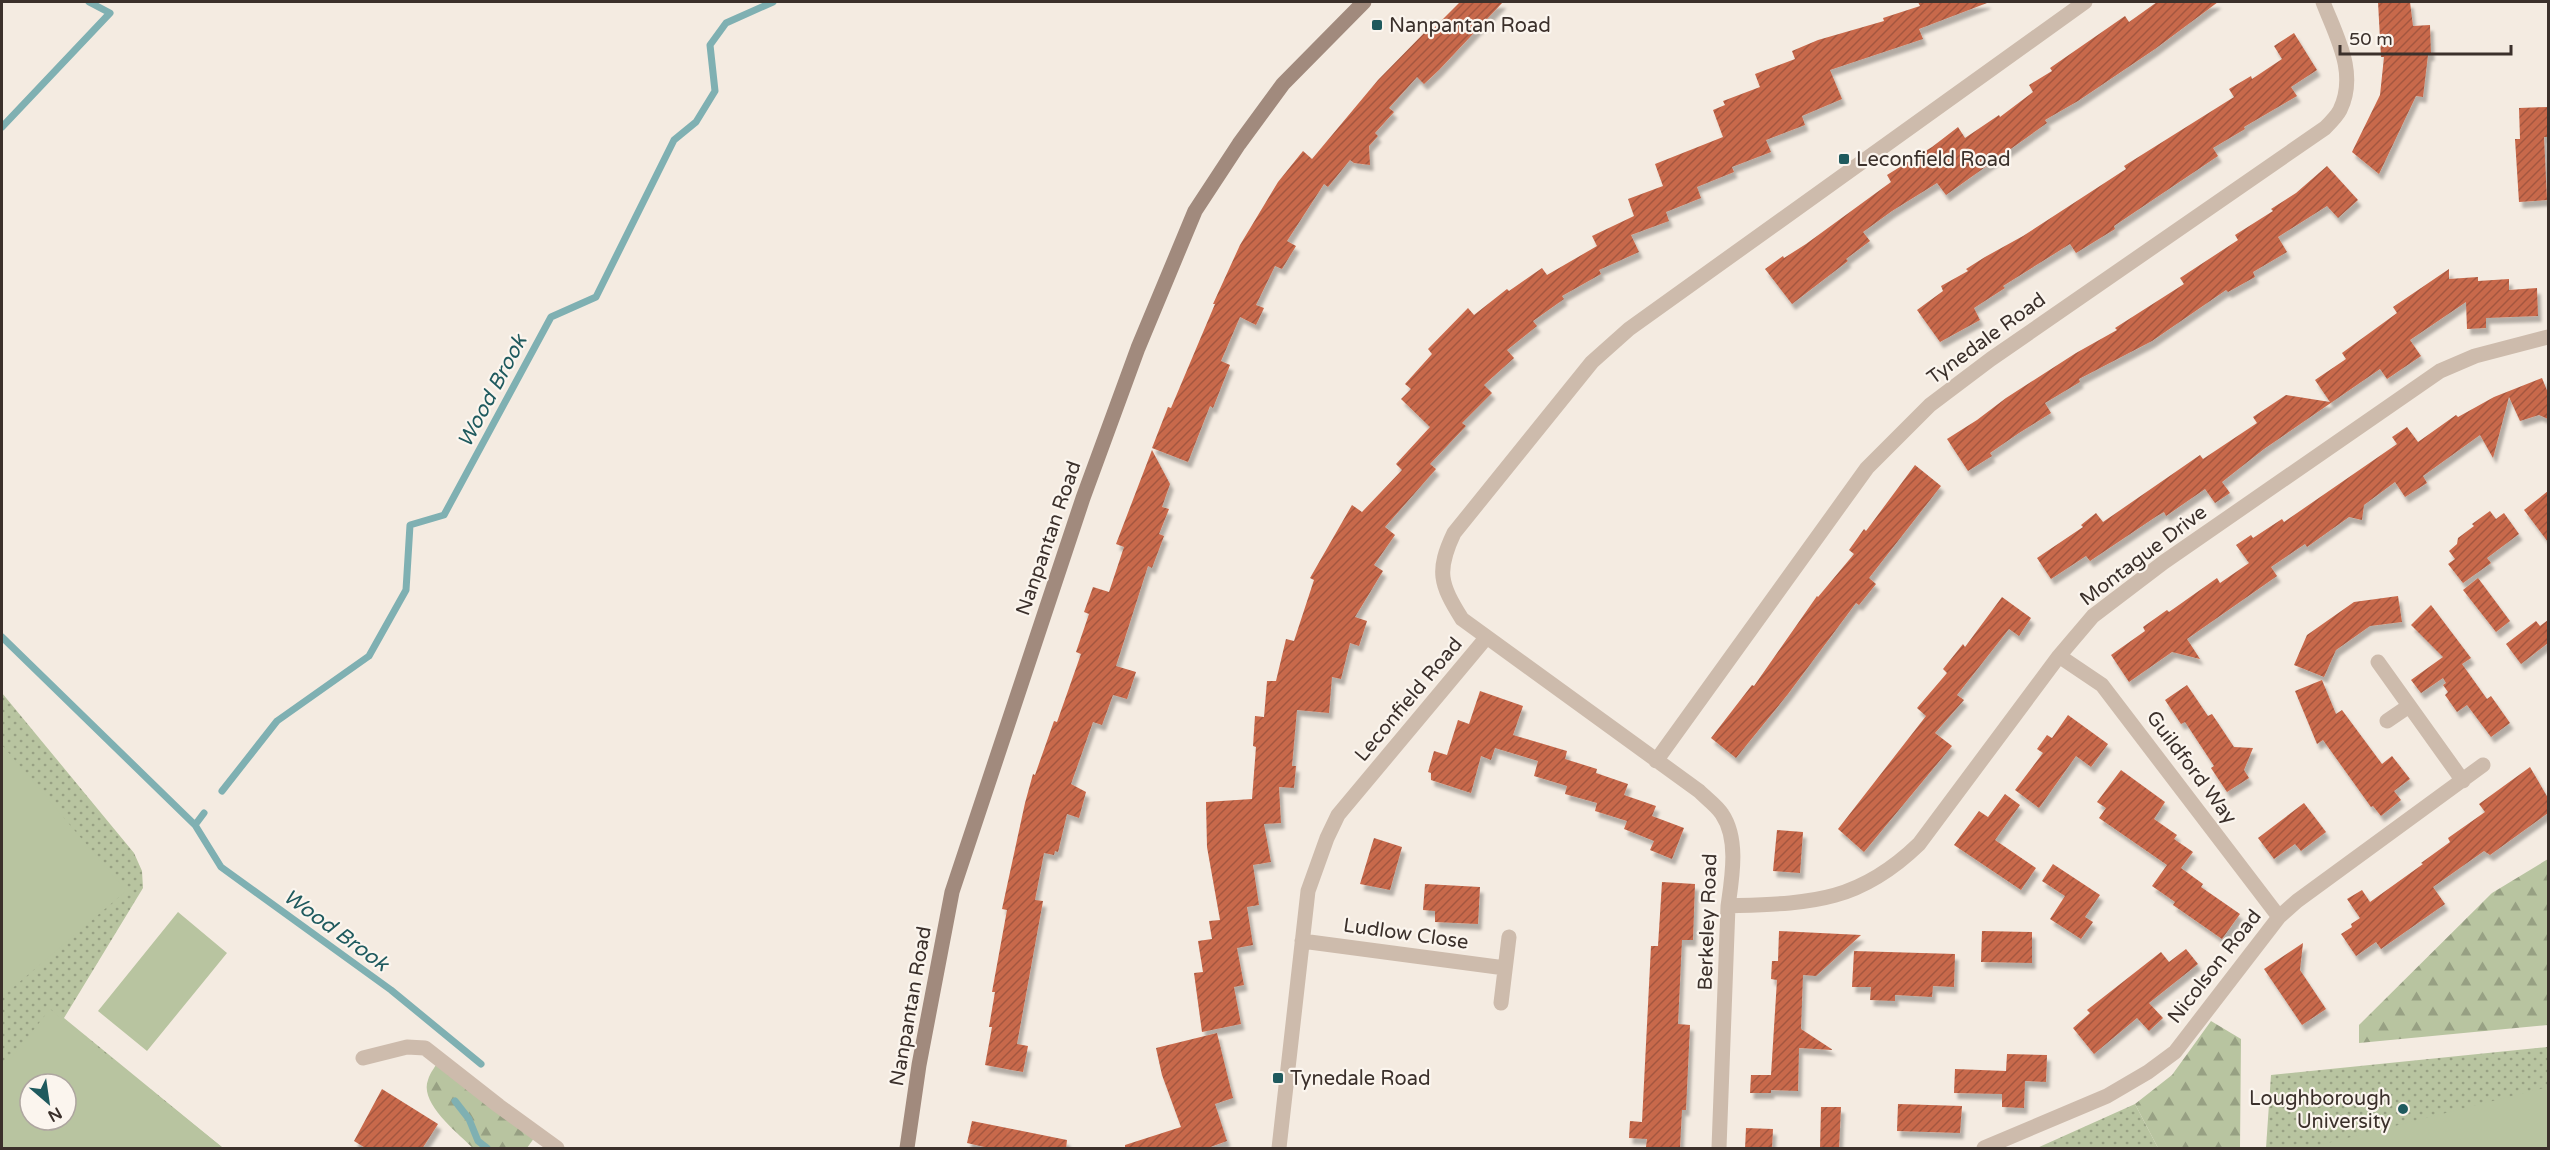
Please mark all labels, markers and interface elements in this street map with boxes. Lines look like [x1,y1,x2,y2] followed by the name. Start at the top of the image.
[1389,14,1551,38] place label: Nanpantan Road
[1370,18,1384,32] marker: Nanpantan Road
[2340,18,2511,56] scale bar
[2349,28,2393,50] text: 50 m
[1856,148,2011,172] place label: Leconfield Road
[1837,152,1851,166] marker: Leconfield Road
[1923,288,2051,390] street label: Tynedale Road
[452,329,533,452] water label: Wood Brook
[1011,458,1087,619] street label: Nanpantan Road
[2075,500,2212,611] street label: Montague Drive
[1350,633,1468,767] street label: Leconfield Road
[2141,706,2242,829] street label: Guildford Way
[1694,853,1722,991] street label: Berkeley Road
[278,884,394,978] water label: Wood Brook
[2163,905,2267,1028] street label: Nicolson Road
[1342,913,1470,955] street label: Ludlow Close
[885,924,937,1088] street label: Nanpantan Road
[1290,1067,1431,1091] place label: Tynedale Road
[1271,1071,1285,1085] marker: Tynedale Road
[18,1072,78,1132] north arrow
[2249,1087,2391,1134] place label: Loughborough University
[44,1102,65,1126] text: N
[2396,1102,2410,1116] marker: Loughborough University

